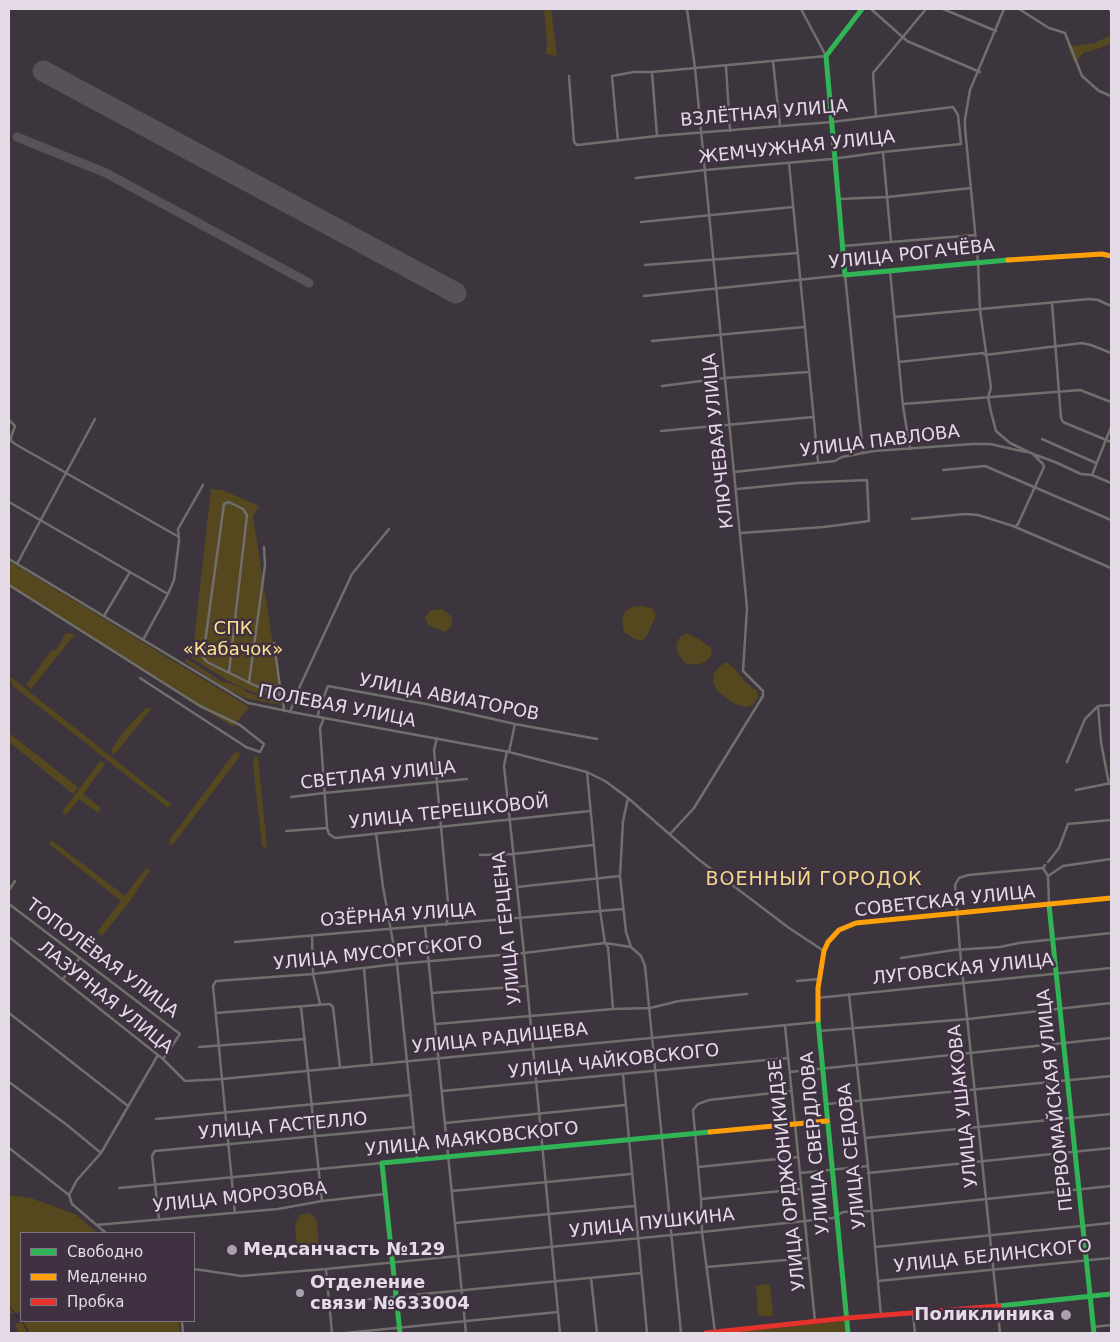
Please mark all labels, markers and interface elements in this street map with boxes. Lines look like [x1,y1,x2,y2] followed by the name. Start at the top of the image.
[679,96,849,132] street label: ВЗЛЁТНАЯ УЛИЦА
[698,127,896,169] street label: ЖЕМЧУЖНАЯ УЛИЦА
[828,236,996,274] street label: УЛИЦА РОГАЧЁВА
[699,352,739,530] street label: КЛЮЧЕВАЯ УЛИЦА
[799,421,961,463] street label: УЛИЦА ПАВЛОВА
[183,618,283,660] park label: СПК «Кабачок»
[357,670,541,726] street label: УЛИЦА АВИАТОРОВ
[257,681,417,733] street label: ПОЛЕВАЯ УЛИЦА
[299,757,457,795] street label: СВЕТЛАЯ УЛИЦА
[348,792,550,834] street label: УЛИЦА ТЕРЕШКОВОЙ
[489,850,527,1006] street label: УЛИЦА ГЕРЦЕНА
[704,869,924,891] district label: ВОЕННЫЙ ГОРОДОК
[854,882,1036,922] street label: СОВЕТСКАЯ УЛИЦА
[22,895,182,1023] street label: ТОПОЛЁВАЯ УЛИЦА
[319,900,477,932] street label: ОЗЁРНАЯ УЛИЦА
[273,932,483,976] street label: УЛИЦА МУСОРГСКОГО
[33,937,177,1059] street label: ЛАЗУРНАЯ УЛИЦА
[871,950,1055,990] street label: ЛУГОВСКАЯ УЛИЦА
[1034,988,1078,1212] street label: ПЕРВОМАЙСКАЯ УЛИЦА
[411,1019,589,1059] street label: УЛИЦА РАДИЩЕВА
[945,1023,983,1189] street label: УЛИЦА УШАКОВА
[507,1040,721,1084] street label: УЛИЦА ЧАЙКОВСКОГО
[797,1051,835,1235] street label: УЛИЦА СВЕРДЛОВА
[765,1058,811,1292] street label: УЛИЦА ОРДЖОНИКИДЗЕ
[835,1082,871,1230] street label: УЛИЦА СЕДОВА
[198,1109,368,1145] street label: УЛИЦА ГАСТЕЛЛО
[364,1118,580,1162] street label: УЛИЦА МАЯКОВСКОГО
[152,1178,328,1218] street label: УЛИЦА МОРОЗОВА
[568,1205,736,1243] street label: УЛИЦА ПУШКИНА
[20,1232,195,1322] legend
[893,1236,1093,1278] street label: УЛИЦА БЕЛИНСКОГО
[243,1239,445,1261] place label: Медсанчасть №129
[67,1243,143,1261] text: Свободно
[225,1243,239,1257] marker: Медсанчасть №129
[67,1268,147,1286] text: Медленно
[310,1272,470,1315] place label: Отделение связи №633004
[294,1287,306,1299] marker: Отделение связи №633004
[67,1293,124,1311] text: Пробка
[914,1304,1055,1326] place label: Поликлиника
[1059,1308,1073,1322] marker: Поликлиника

